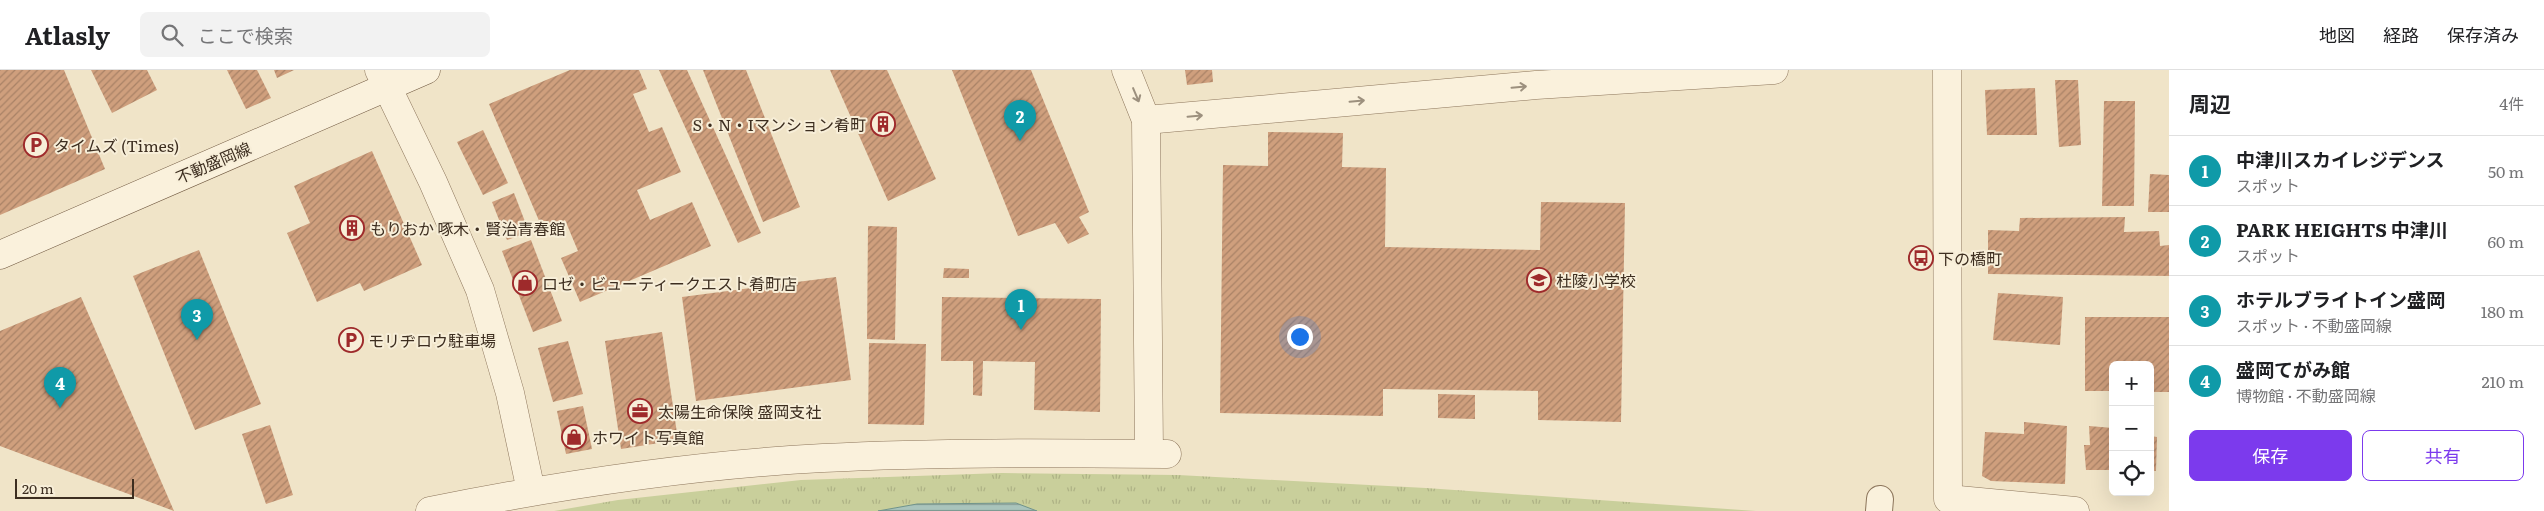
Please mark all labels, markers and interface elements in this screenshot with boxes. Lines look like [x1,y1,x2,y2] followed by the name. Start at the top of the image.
[140,12,490,57] search box
[25,17,110,52] text: Atlasly
[158,21,186,49] icon: search
[198,21,293,49] text: ここで検索
[2319,21,2355,48] text: 地図
[2383,21,2419,48] text: 経路
[2447,21,2519,48] text: 保存済み
[1510,82,1526,92] one-way arrow
[1132,87,1141,102] one-way arrow
[2189,87,2231,118] text: 周辺
[2499,91,2524,115] text: 4件
[1349,96,1365,106] one-way arrow
[1004,100,1036,141] pin: 2
[870,111,896,137] building icon: S・N・Iマンション肴町
[1187,111,1203,120] one-way arrow
[693,112,866,136] place label: S・N・Iマンション肴町
[23,132,49,158] parking icon: タイムズ (Times)
[54,133,179,157] place label: タイムズ (Times)
[171,135,255,189] street label: 不動盛岡線
[2236,145,2445,173] text: 中津川スカイレジデンス
[2202,159,2208,183] text: 1
[2488,159,2524,183] text: 50 m
[2236,173,2300,197] text: スポット
[339,215,365,241] building icon: もりおか 啄木・賢治青春館
[2236,215,2448,243] text: PARK HEIGHTS 中津川
[370,216,565,240] place label: もりおか 啄木・賢治青春館
[2201,229,2209,253] text: 2
[2487,229,2524,253] text: 60 m
[2236,243,2300,267] text: スポット
[1908,245,1934,271] bus stop icon: 下の橋町
[1938,246,2002,270] place label: 下の橋町
[1526,267,1552,293] school or university icon: 杜陵小学校
[1556,268,1636,292] place label: 杜陵小学校
[512,270,538,296] shop icon: ロゼ・ビューティークエスト肴町店
[542,271,797,295] place label: ロゼ・ビューティークエスト肴町店
[2236,285,2445,313] text: ホテルブライトイン盛岡
[1005,289,1037,330] pin: 1
[181,299,213,340] pin: 3
[2201,299,2209,323] text: 3
[2481,299,2524,323] text: 180 m
[2236,313,2392,337] text: スポット · 不動盛岡線
[1287,324,1313,350] your location
[338,327,364,353] parking icon: モリヂロウ駐車場
[368,328,496,352] place label: モリヂロウ駐車場
[2236,355,2350,383] text: 盛岡てがみ館
[2109,361,2154,496] map controls
[2109,361,2154,406] button: +
[44,367,76,408] pin: 4
[2200,369,2210,393] text: 4
[2481,369,2524,393] text: 210 m
[2236,383,2376,407] text: 博物館 · 不動盛岡線
[627,398,653,424] office icon: 太陽生命保険 盛岡支社
[658,399,821,423] place label: 太陽生命保険 盛岡支社
[2109,406,2154,451] button: −
[561,424,587,450] shop icon: ホワイト写真館
[592,425,704,449] place label: ホワイト写真館
[2189,430,2352,481] button: 保存
[2362,430,2524,481] button: 共有
[2109,451,2154,496] button: locate
[15,476,134,499] scale bar
[22,478,54,498] text: 20 m

